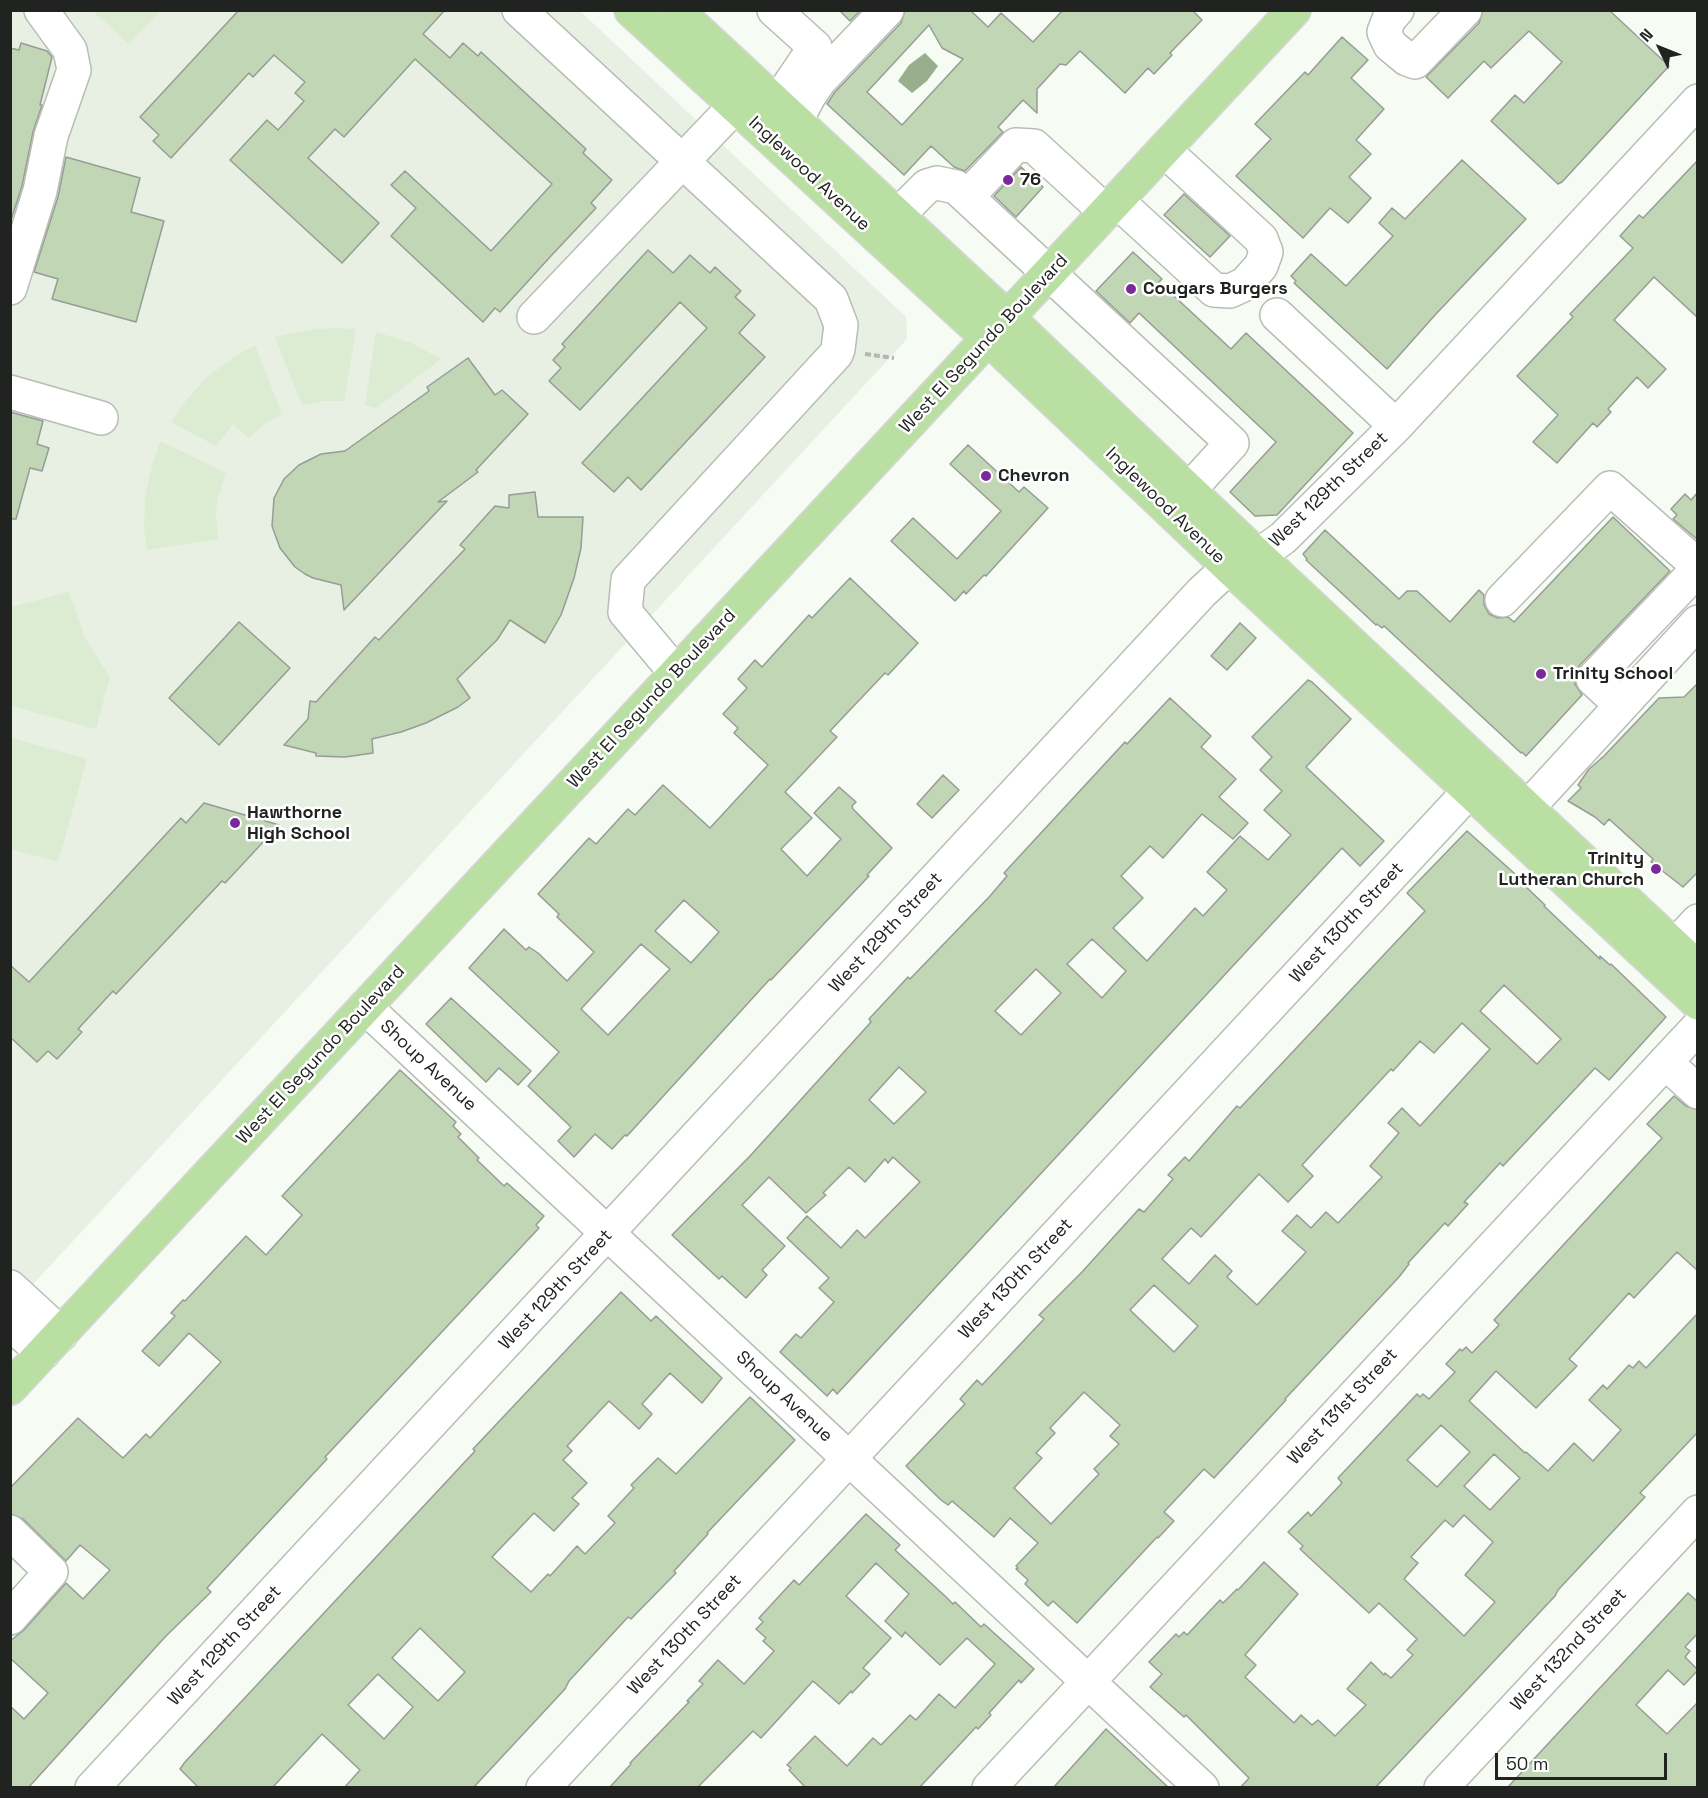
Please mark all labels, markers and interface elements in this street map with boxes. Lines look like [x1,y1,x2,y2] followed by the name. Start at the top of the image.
[1630,18,1690,78] north arrow
[1635,24,1658,46] text: N
[744,112,874,236] street label: Inglewood Avenue
[1020,169,1041,191] place label: 76
[1001,173,1015,187] marker: 76
[895,250,1073,438] street label: West El Segundo Boulevard
[1143,278,1288,300] place label: Cougars Burgers
[1124,282,1138,296] marker: Cougars Burgers
[1265,428,1393,552] street label: West 129th Street
[1101,443,1229,569] street label: Inglewood Avenue
[998,465,1070,487] place label: Chevron
[979,469,993,483] marker: Chevron
[563,605,741,793] street label: West El Segundo Boulevard
[1553,663,1673,685] place label: Trinity School
[1534,667,1548,681] marker: Trinity School
[247,802,350,844] place label: Hawthorne High School
[228,816,242,830] marker: Hawthorne High School
[1498,848,1644,890] place label: Trinity Lutheran Church
[1285,858,1409,988] street label: West 130th Street
[1649,862,1663,876] marker: Trinity Lutheran Church
[825,868,947,998] street label: West 129th Street
[232,961,410,1149] street label: West El Segundo Boulevard
[375,1016,481,1116] street label: Shoup Avenue
[954,1214,1078,1344] street label: West 130th Street
[495,1225,617,1355] street label: West 129th Street
[1284,1344,1402,1470] street label: West 131st Street
[731,1347,837,1447] street label: Shoup Avenue
[623,1570,747,1700] street label: West 130th Street
[164,1581,286,1711] street label: West 129th Street
[1507,1584,1631,1716] street label: West 132nd Street
[1498,1741,1670,1779] scale bar
[1506,1752,1548,1775] text: 50 m

